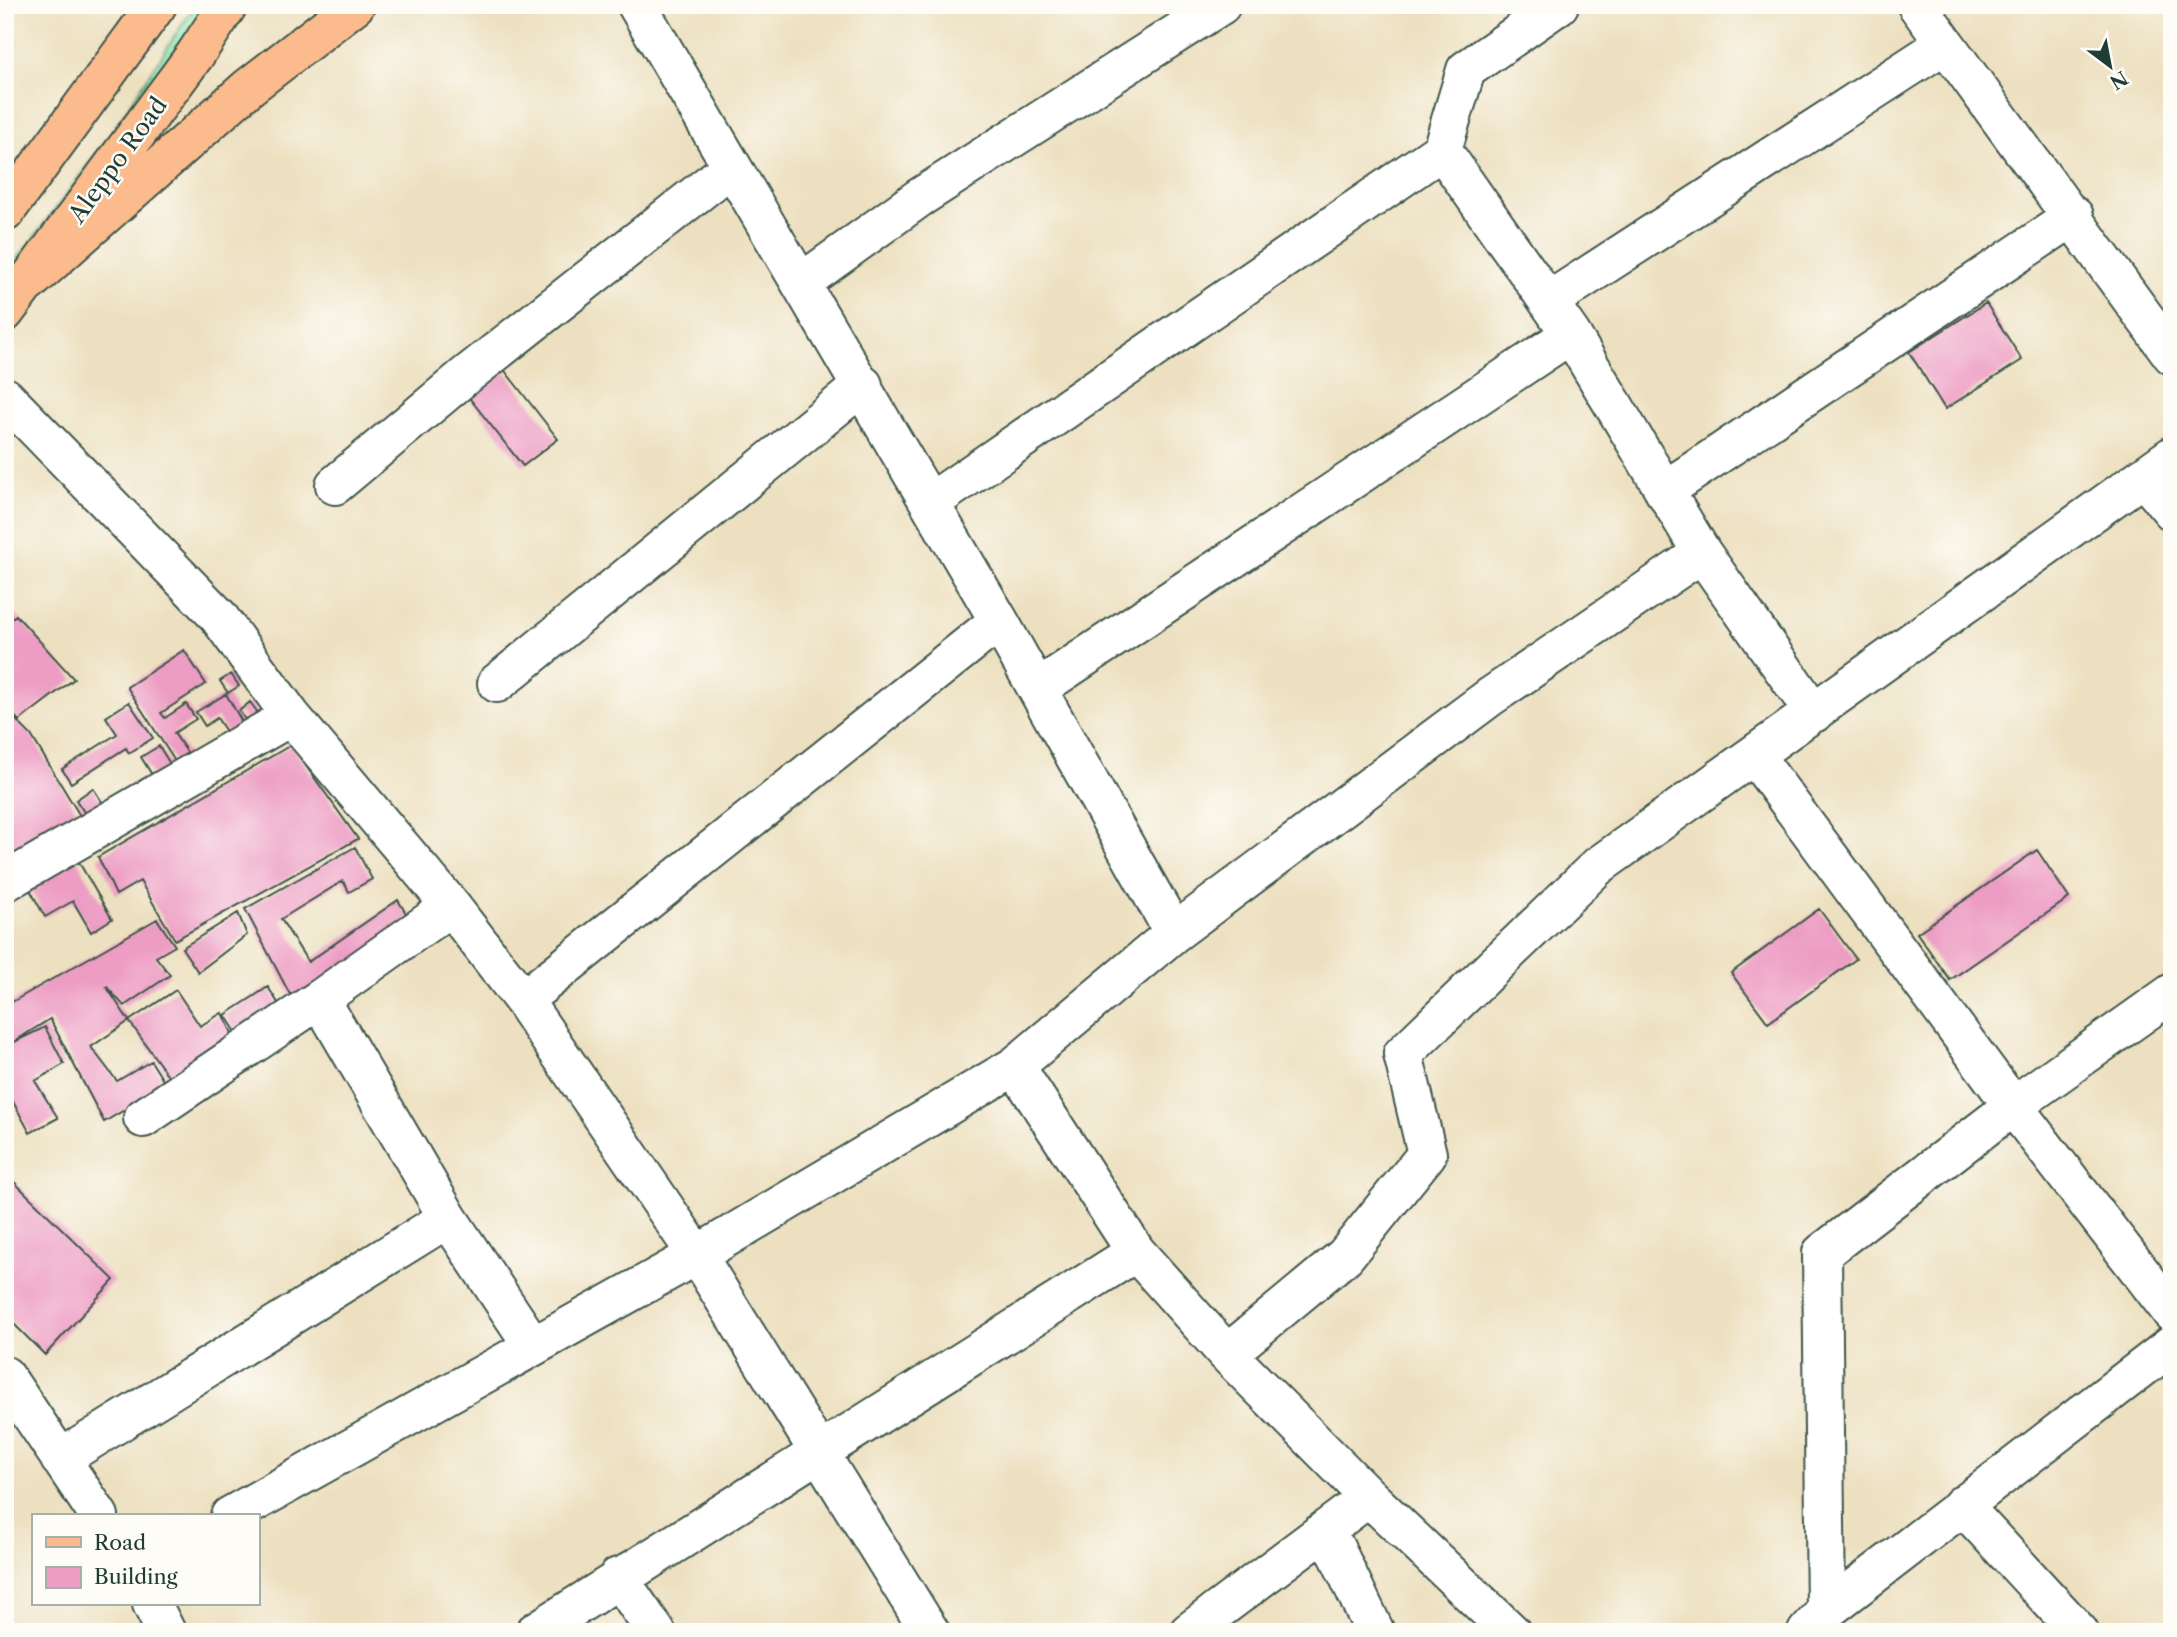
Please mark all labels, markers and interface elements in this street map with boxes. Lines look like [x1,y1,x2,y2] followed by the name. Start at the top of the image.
[2076,32,2146,102] north arrow
[2106,66,2132,94] text: N
[62,91,173,229] street label: Aleppo Road
[32,1514,259,1606] legend
[94,1530,146,1555] text: Road
[94,1564,179,1589] text: Building

